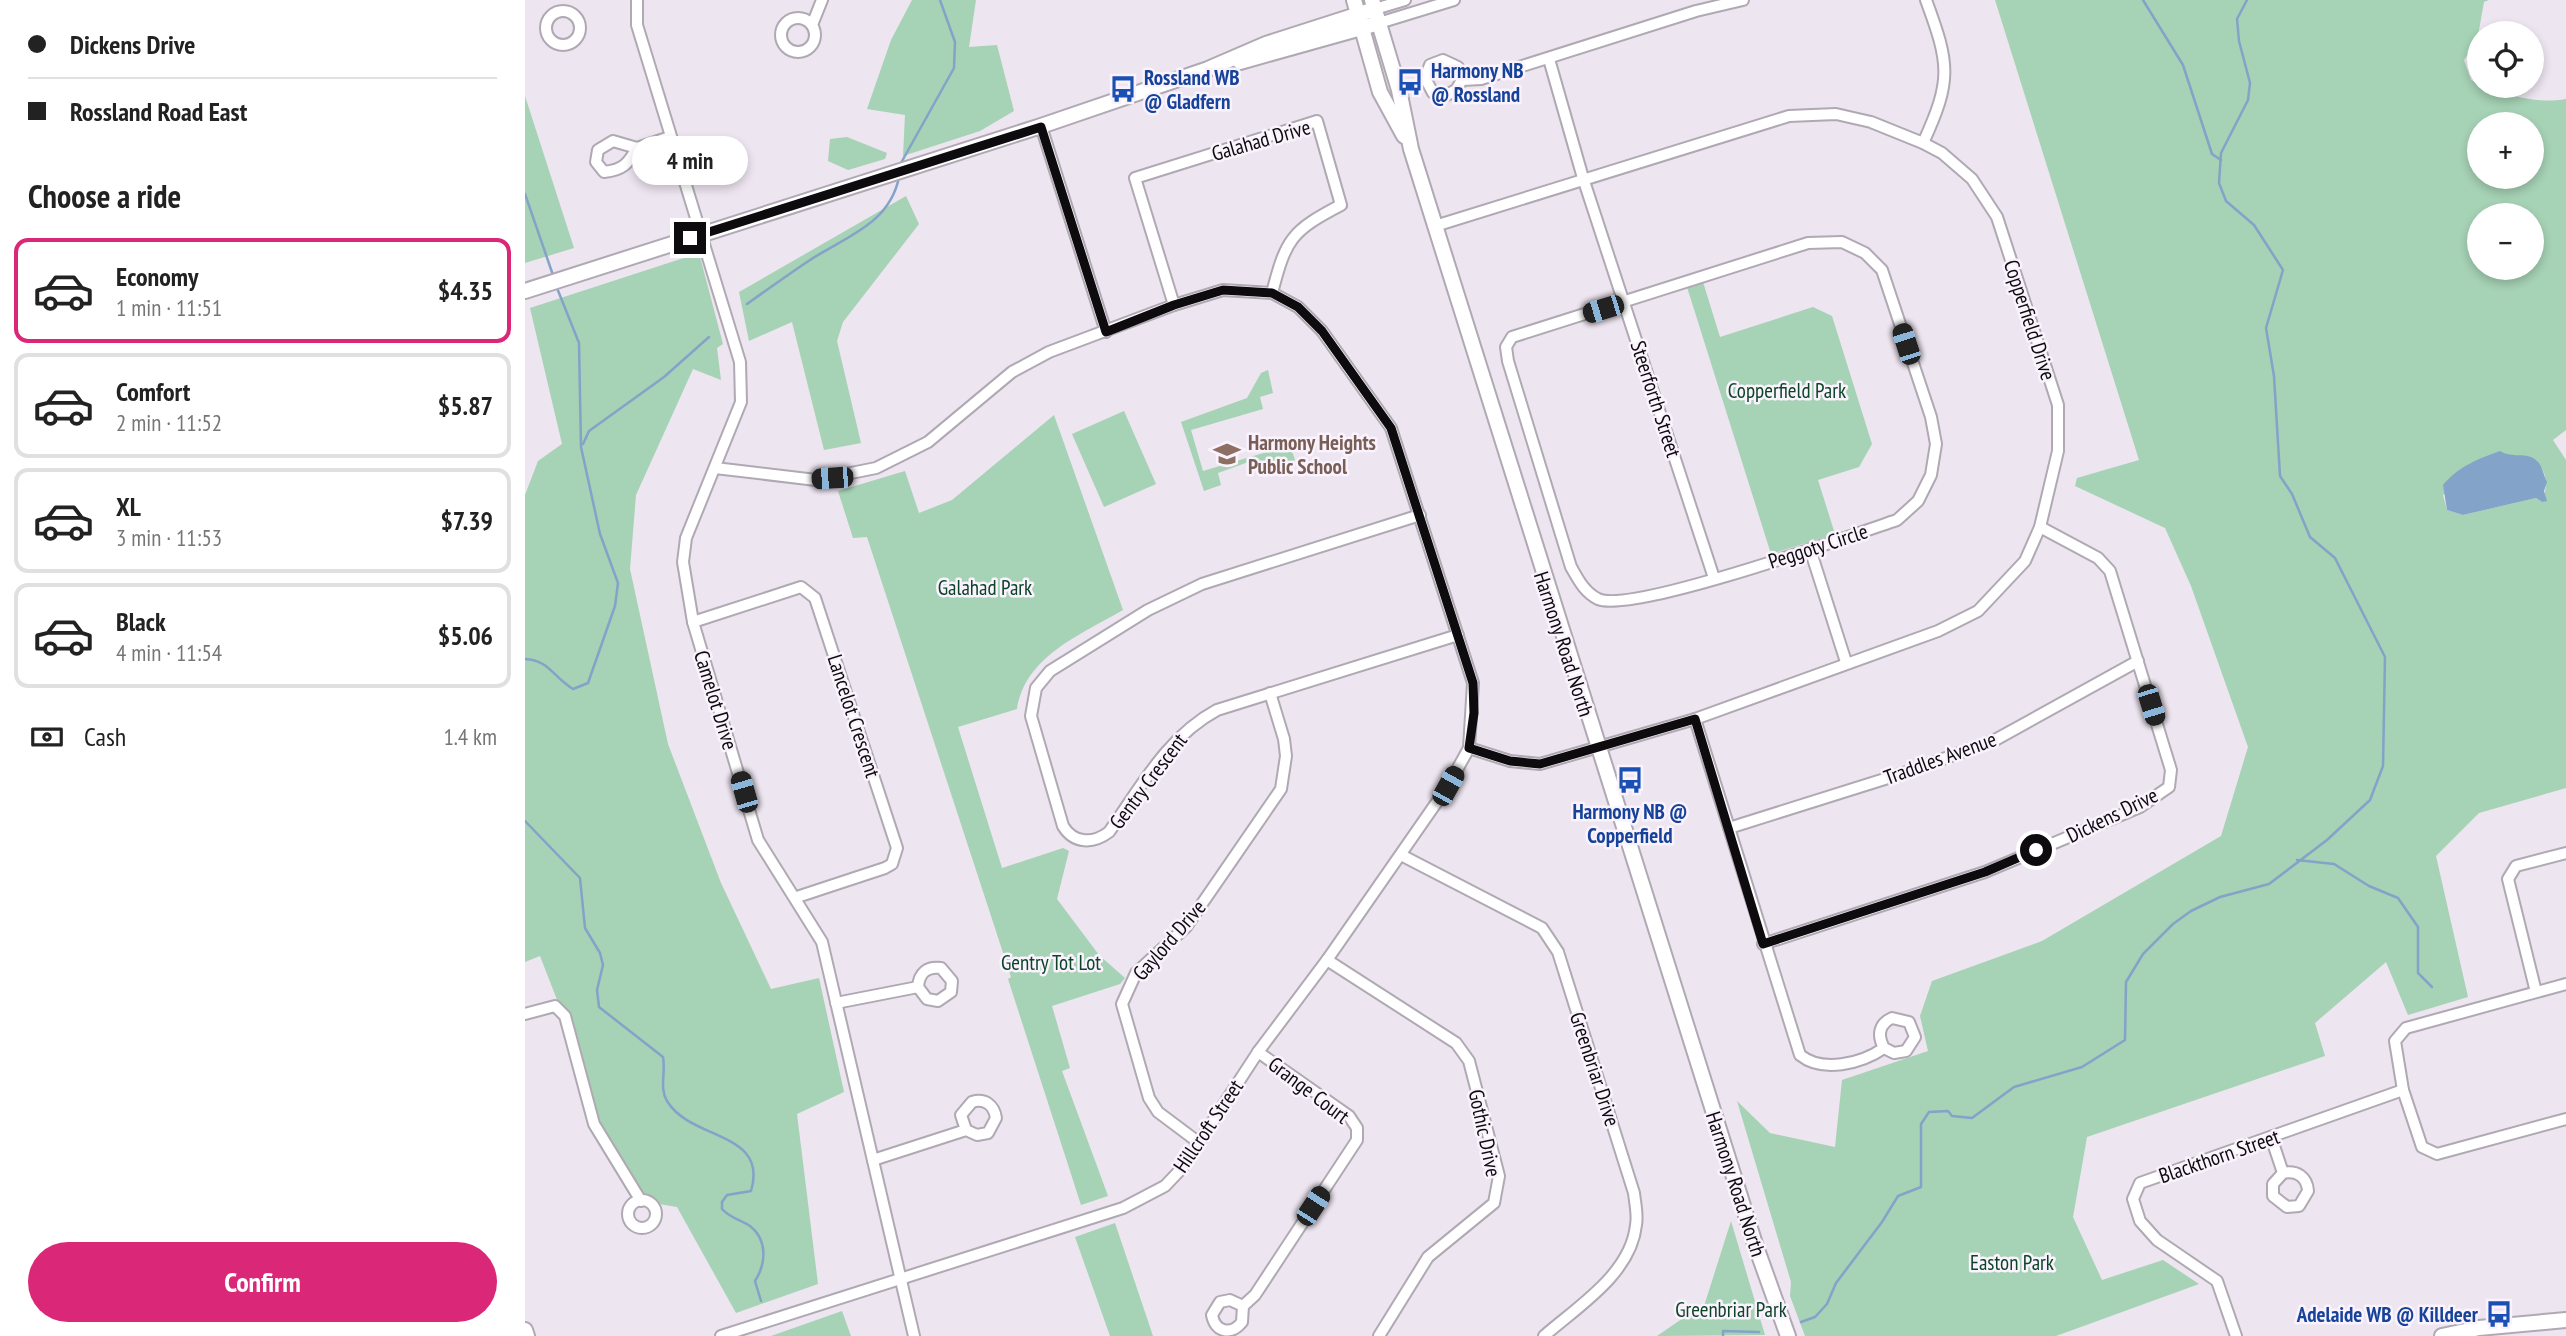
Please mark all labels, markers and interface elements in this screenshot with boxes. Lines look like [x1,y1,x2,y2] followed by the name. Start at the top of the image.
[2467,21,2544,280] map controls
[2467,21,2544,98] button: locate
[70,28,195,61] text: Dickens Drive
[1431,57,1523,108] place label: Harmony NB @ Rossland
[1144,64,1240,115] place label: Rossland WB @ Gladfern
[1395,67,1425,97] bus stop icon: Harmony NB @ Rossland
[1108,74,1138,104] bus stop icon: Rossland WB @ Gladfern
[70,95,247,128] text: Rossland Road East
[2467,112,2544,189] button: +
[1209,113,1313,167] street label: Galahad Drive
[632,136,748,186] callout: 4 min
[667,146,713,175] text: 4 min
[28,175,181,217] text: Choose a ride
[2467,203,2544,280] button: −
[674,222,706,254] route end
[1998,256,2062,384] street label: Copperfield Drive
[32,259,95,322] icon: car
[116,260,198,293] text: Economy
[438,274,493,307] text: $4.35
[116,293,222,322] text: 1 min · 11:51
[1580,293,1627,325] car
[1890,321,1923,367] car
[1624,337,1688,461] street label: Steerforth Street
[32,374,95,437] icon: car
[116,375,190,408] text: Comfort
[1728,377,1846,404] park label: Copperfield Park
[438,389,493,422] text: $5.87
[116,408,222,437] text: 2 min · 11:52
[1248,429,1376,480] place label: Harmony Heights Public School
[1212,439,1242,469] school or university icon: Harmony Heights Public School
[811,466,854,490] car
[32,489,95,552] icon: car
[116,490,141,523] text: XL
[440,504,493,537] text: $7.39
[1765,517,1871,575] street label: Peggoty Circle
[116,523,222,552] text: 3 min · 11:53
[1528,568,1600,720] street label: Harmony Road North
[938,574,1032,601] park label: Galahad Park
[32,604,95,667] icon: car
[116,605,166,638] text: Black
[438,619,493,652] text: $5.06
[116,638,222,667] text: 4 min · 11:54
[688,647,744,753] street label: Camelot Drive
[821,651,887,781] street label: Lancelot Crescent
[2135,682,2168,728] car
[28,718,66,756] icon: cash
[84,720,126,753] text: Cash
[443,722,497,751] text: 1.4 km
[1880,725,2000,791] street label: Traddles Avenue
[1103,728,1193,834] street label: Gentry Crescent
[1429,763,1468,809] car
[1615,765,1645,795] bus stop icon: Harmony NB @ Copperfield
[729,769,760,815] car
[2062,781,2162,849] street label: Dickens Drive
[1572,798,1688,849] place label: Harmony NB @ Copperfield
[2020,834,2052,866] route start
[1127,894,1211,986] street label: Gaylord Drive
[1001,949,1101,976] park label: Gentry Tot Lot
[1564,1008,1626,1130] street label: Greenbriar Drive
[1263,1051,1355,1130] street label: Grange Court
[1167,1074,1249,1178] street label: Hillcroft Street
[1463,1087,1507,1179] street label: Gothic Drive
[1700,1108,1772,1260] street label: Harmony Road North
[2155,1123,2283,1189] street label: Blackthorn Street
[1293,1183,1334,1229] car
[28,1242,497,1322] button: Confirm
[1970,1249,2054,1276] park label: Easton Park
[1675,1296,1787,1323] park label: Greenbriar Park
[2484,1299,2514,1329] bus stop icon: Adelaide WB @ Killdeer
[2296,1301,2479,1328] place label: Adelaide WB @ Killdeer

